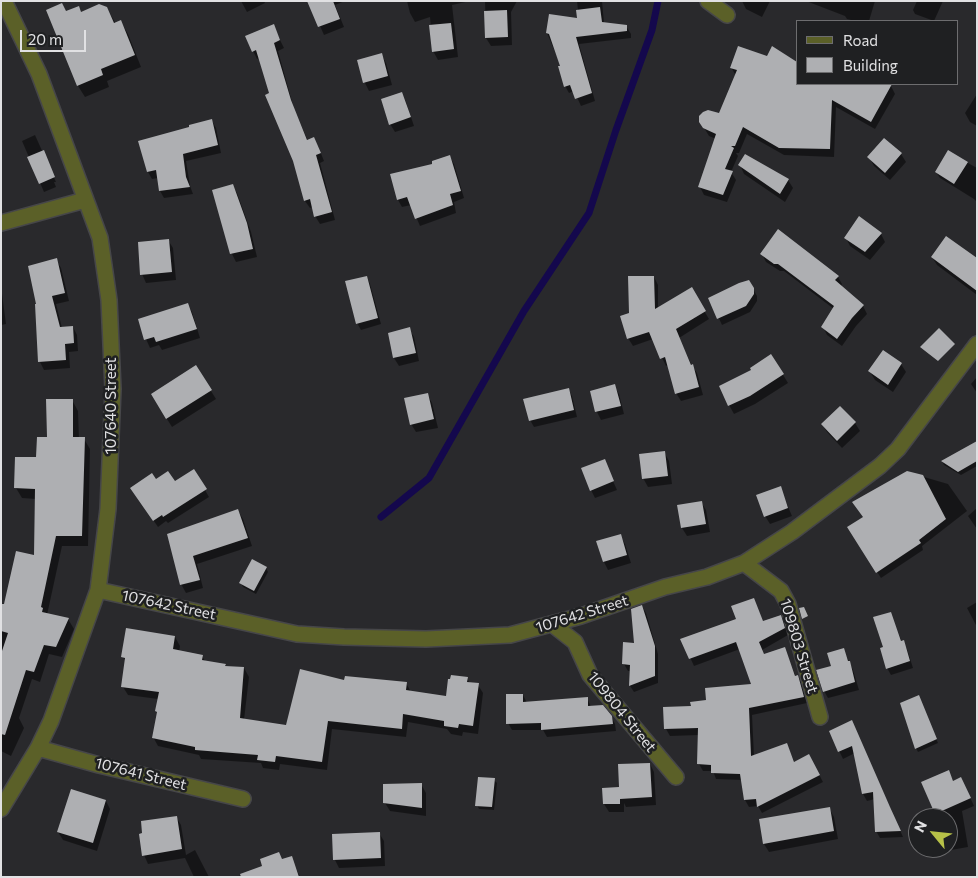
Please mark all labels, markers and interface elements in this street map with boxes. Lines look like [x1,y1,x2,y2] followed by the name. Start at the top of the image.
[22,20,89,52] scale bar
[796,20,958,85] legend
[28,30,62,48] text: 20 m
[843,31,878,49] text: Road
[843,56,898,74] text: Building
[102,357,120,455] street label: 107640 Street
[120,586,218,624] street label: 107642 Street
[534,591,630,637] street label: 107642 Street
[776,597,822,695] street label: 109803 Street
[584,668,660,756] street label: 109804 Street
[94,754,188,794] street label: 107641 Street
[908,808,958,858] north arrow
[910,818,930,835] text: N

